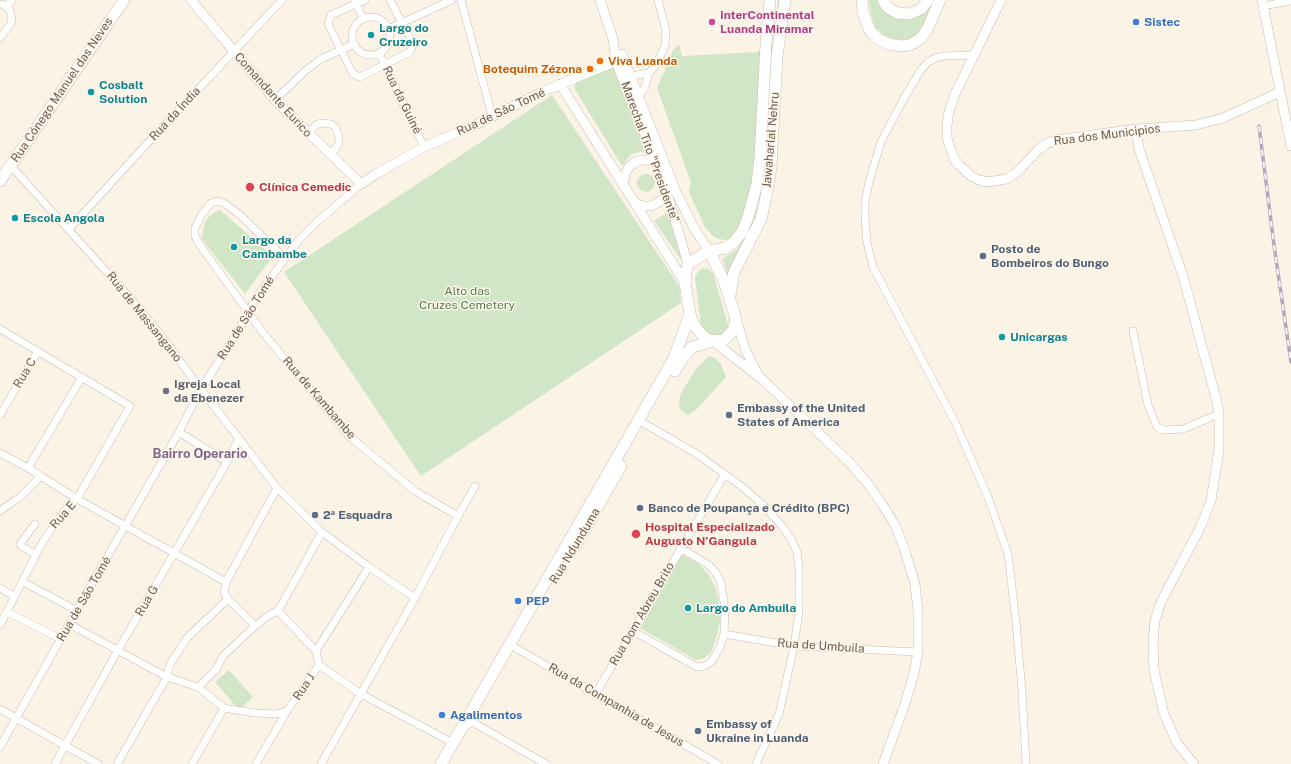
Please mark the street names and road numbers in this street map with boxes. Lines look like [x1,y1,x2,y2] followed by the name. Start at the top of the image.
[8,15,116,165] street label: Rua Cónego Manuel das Neves
[231,50,315,140] street label: Comandante Eurico
[379,64,425,136] street label: Rua da Guiné
[618,80,682,224] street label: Marechal Tito "Presidente"
[146,84,204,144] street label: Rua da Índia
[454,85,548,139] street label: Rua de São Tomé
[760,91,782,189] street label: Jawaharlal Nehru
[1053,121,1161,149] street label: Rua dos Municipios
[103,269,185,365] street label: Rua de Massangano
[214,273,278,363] street label: Rua de São Tomé
[279,354,359,442] street label: Rua de Kambambe
[10,355,40,391] street label: Rua C
[47,498,79,532] street label: Rua E
[547,506,603,586] street label: Rua Ndunduma
[54,554,114,644] street label: Rua de São Tomé
[607,560,677,668] street label: Rua Dom Abreu Brito
[132,583,162,619] street label: Rua G
[777,636,865,656] street label: Rua de Umbuila
[546,660,686,750] street label: Rua da Companhia de Jesus
[290,671,318,703] street label: Rua J

